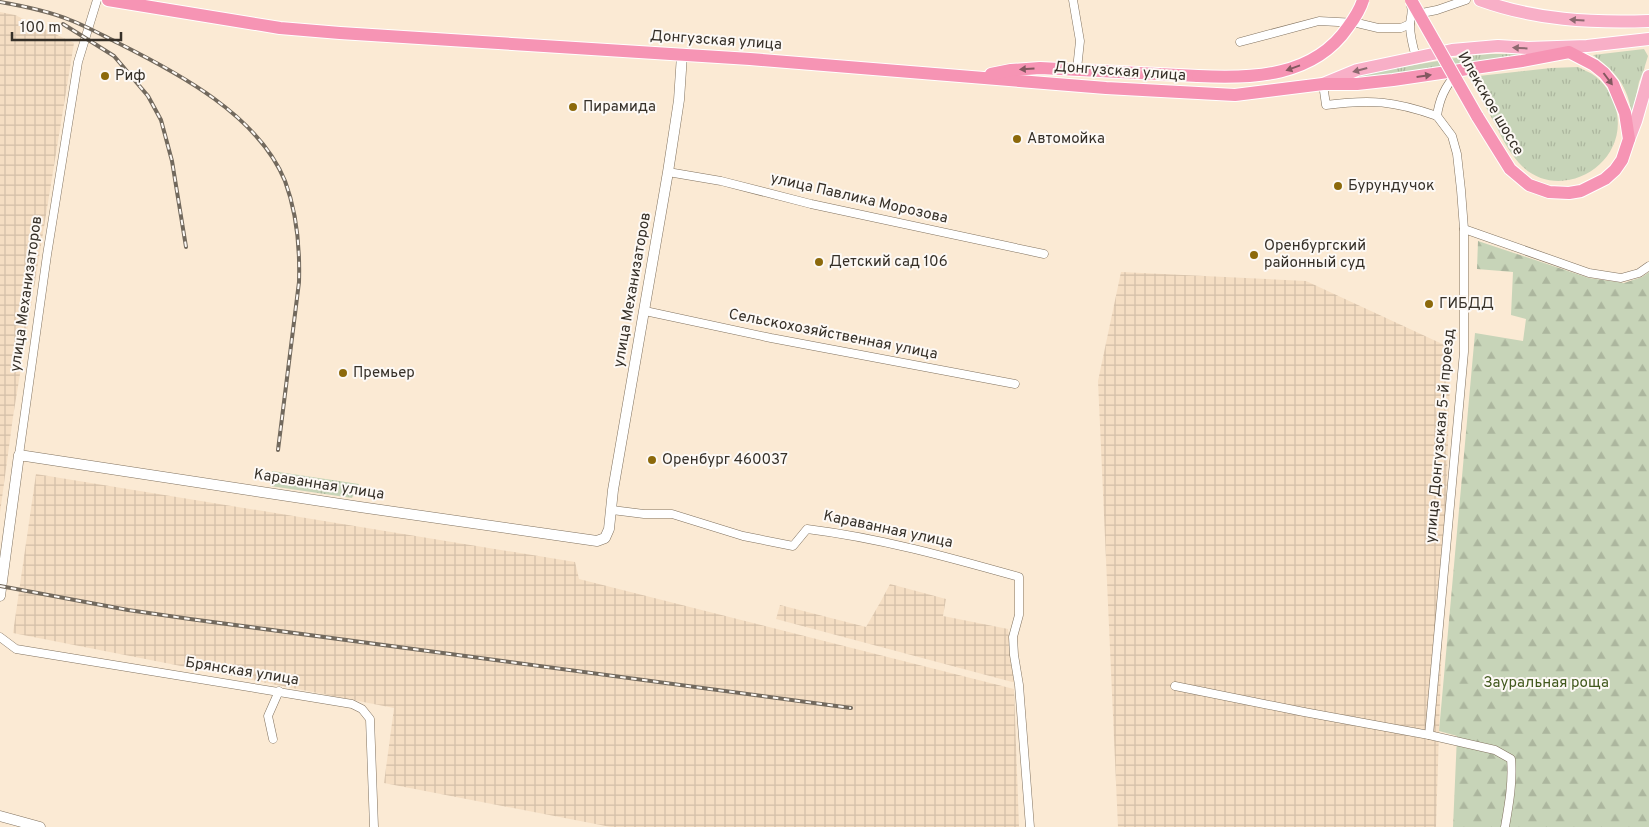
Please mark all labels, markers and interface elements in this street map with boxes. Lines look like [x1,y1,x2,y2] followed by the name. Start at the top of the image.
[12,10,121,42] scale bar
[1568,16,1584,24] one-way arrow
[20,19,61,38] text: 100 m
[649,27,783,55] street label: Донгузская улица
[1512,43,1528,51] one-way arrow
[1453,49,1527,159] street label: Илекское шоссе
[1053,58,1187,86] street label: Донгузская улица
[1285,64,1300,72] one-way arrow
[1019,65,1035,73] one-way arrow
[1353,66,1368,74] one-way arrow
[115,67,146,86] place label: Риф
[99,70,111,82] marker: Риф
[1416,72,1432,80] one-way arrow
[1603,72,1614,85] one-way arrow
[583,98,656,117] place label: Пирамида
[567,101,579,113] marker: Пирамида
[1027,130,1105,149] place label: Автомойка
[1011,133,1023,145] marker: Автомойка
[768,169,950,229] street label: улица Павлика Морозова
[1348,177,1435,196] place label: Бурундучок
[1332,180,1344,192] marker: Бурундучок
[610,211,656,369] street label: улица Механизаторов
[7,215,47,373] street label: улица Механизаторов
[1264,237,1366,273] place label: Оренбургский районный суд
[1248,249,1260,261] marker: Оренбургский районный суд
[829,253,948,272] place label: Детский сад 106
[813,256,825,268] marker: Детский сад 106
[1439,295,1494,314] place label: ГИБДД
[1423,298,1435,310] marker: ГИБДД
[727,305,939,365] street label: Сельскохозяйственная улица
[1422,328,1460,544] street label: улица Донгузская 5-й проезд
[353,364,415,383] place label: Премьер
[337,367,349,379] marker: Премьер
[662,451,788,470] place label: Оренбург 460037
[646,454,658,466] marker: Оренбург 460037
[252,465,386,505] street label: Караванная улица
[822,507,954,553] street label: Караванная улица
[184,654,300,690] street label: Брянская улица
[1483,674,1609,693] park label: Зауральная роща

